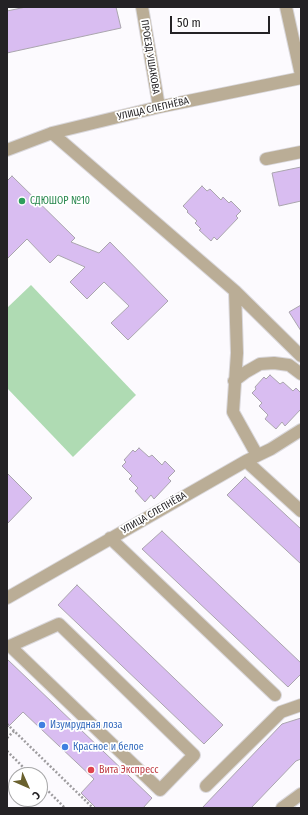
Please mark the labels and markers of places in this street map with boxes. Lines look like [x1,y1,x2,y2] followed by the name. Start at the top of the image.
[30,195,90,207] place label: СДЮШОР №10
[17,196,27,206] marker: СДЮШОР №10
[50,719,122,731] place label: Изумрудная лоза
[37,720,47,730] marker: Изумрудная лоза
[73,741,144,753] place label: Красное и белое
[60,742,70,752] marker: Красное и белое
[99,764,158,776] place label: Вита Экспресс
[86,765,96,775] marker: Вита Экспресс

